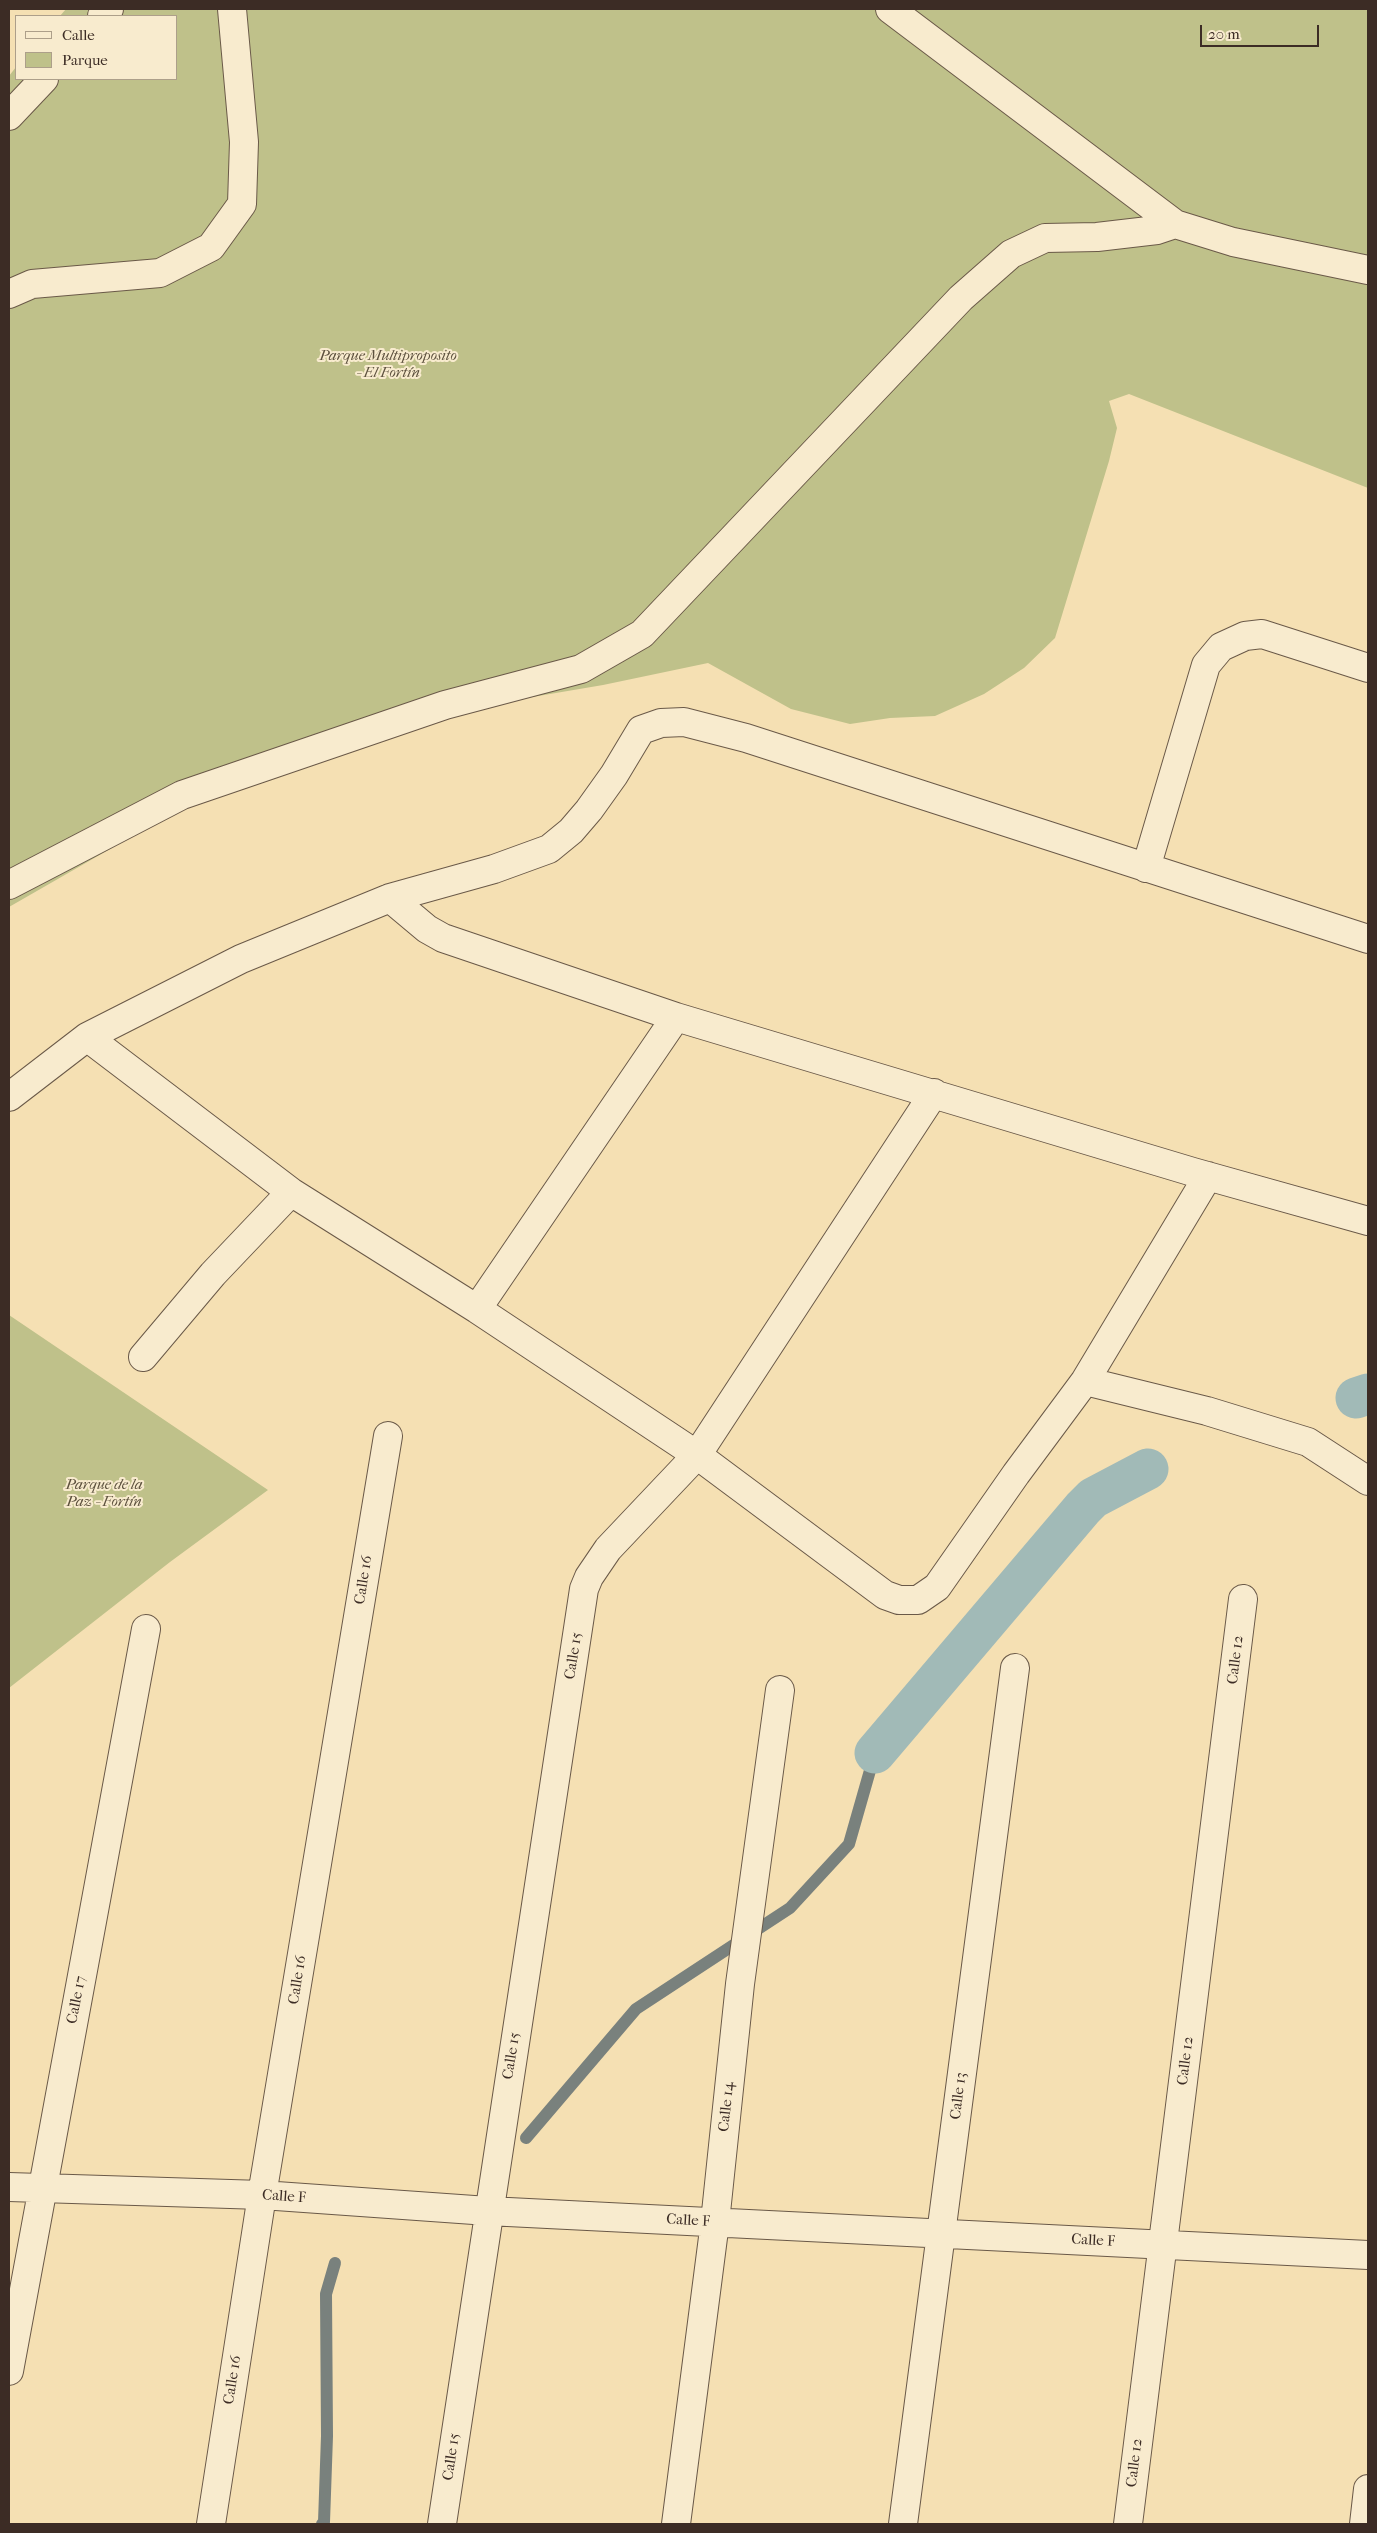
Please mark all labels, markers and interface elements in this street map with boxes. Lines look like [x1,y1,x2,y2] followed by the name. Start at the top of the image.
[15,15,178,80] legend
[1202,15,1321,47] scale bar
[1208,25,1240,43] text: 20 m
[62,26,95,44] text: Calle
[62,51,108,69] text: Parque
[319,347,457,382] park label: Parque Multiproposito - El Fortín
[65,1476,143,1511] park label: Parque de la Paz - Fortín
[351,1554,377,1606] street label: Calle 16
[561,1631,587,1681] street label: Calle 15
[1224,1635,1248,1685] street label: Calle 12
[285,1954,311,2006] street label: Calle 16
[64,1975,90,2025] street label: Calle 17
[499,2031,525,2081] street label: Calle 15
[1174,2036,1198,2086] street label: Calle 12
[947,2071,971,2121] street label: Calle 13
[715,2081,739,2133] street label: Calle 14
[261,2186,307,2208] street label: Calle F
[666,2211,710,2231] street label: Calle F
[1071,2231,1115,2251] street label: Calle F
[220,2354,246,2406] street label: Calle 16
[440,2432,464,2482] street label: Calle 15
[1123,2438,1147,2488] street label: Calle 12

